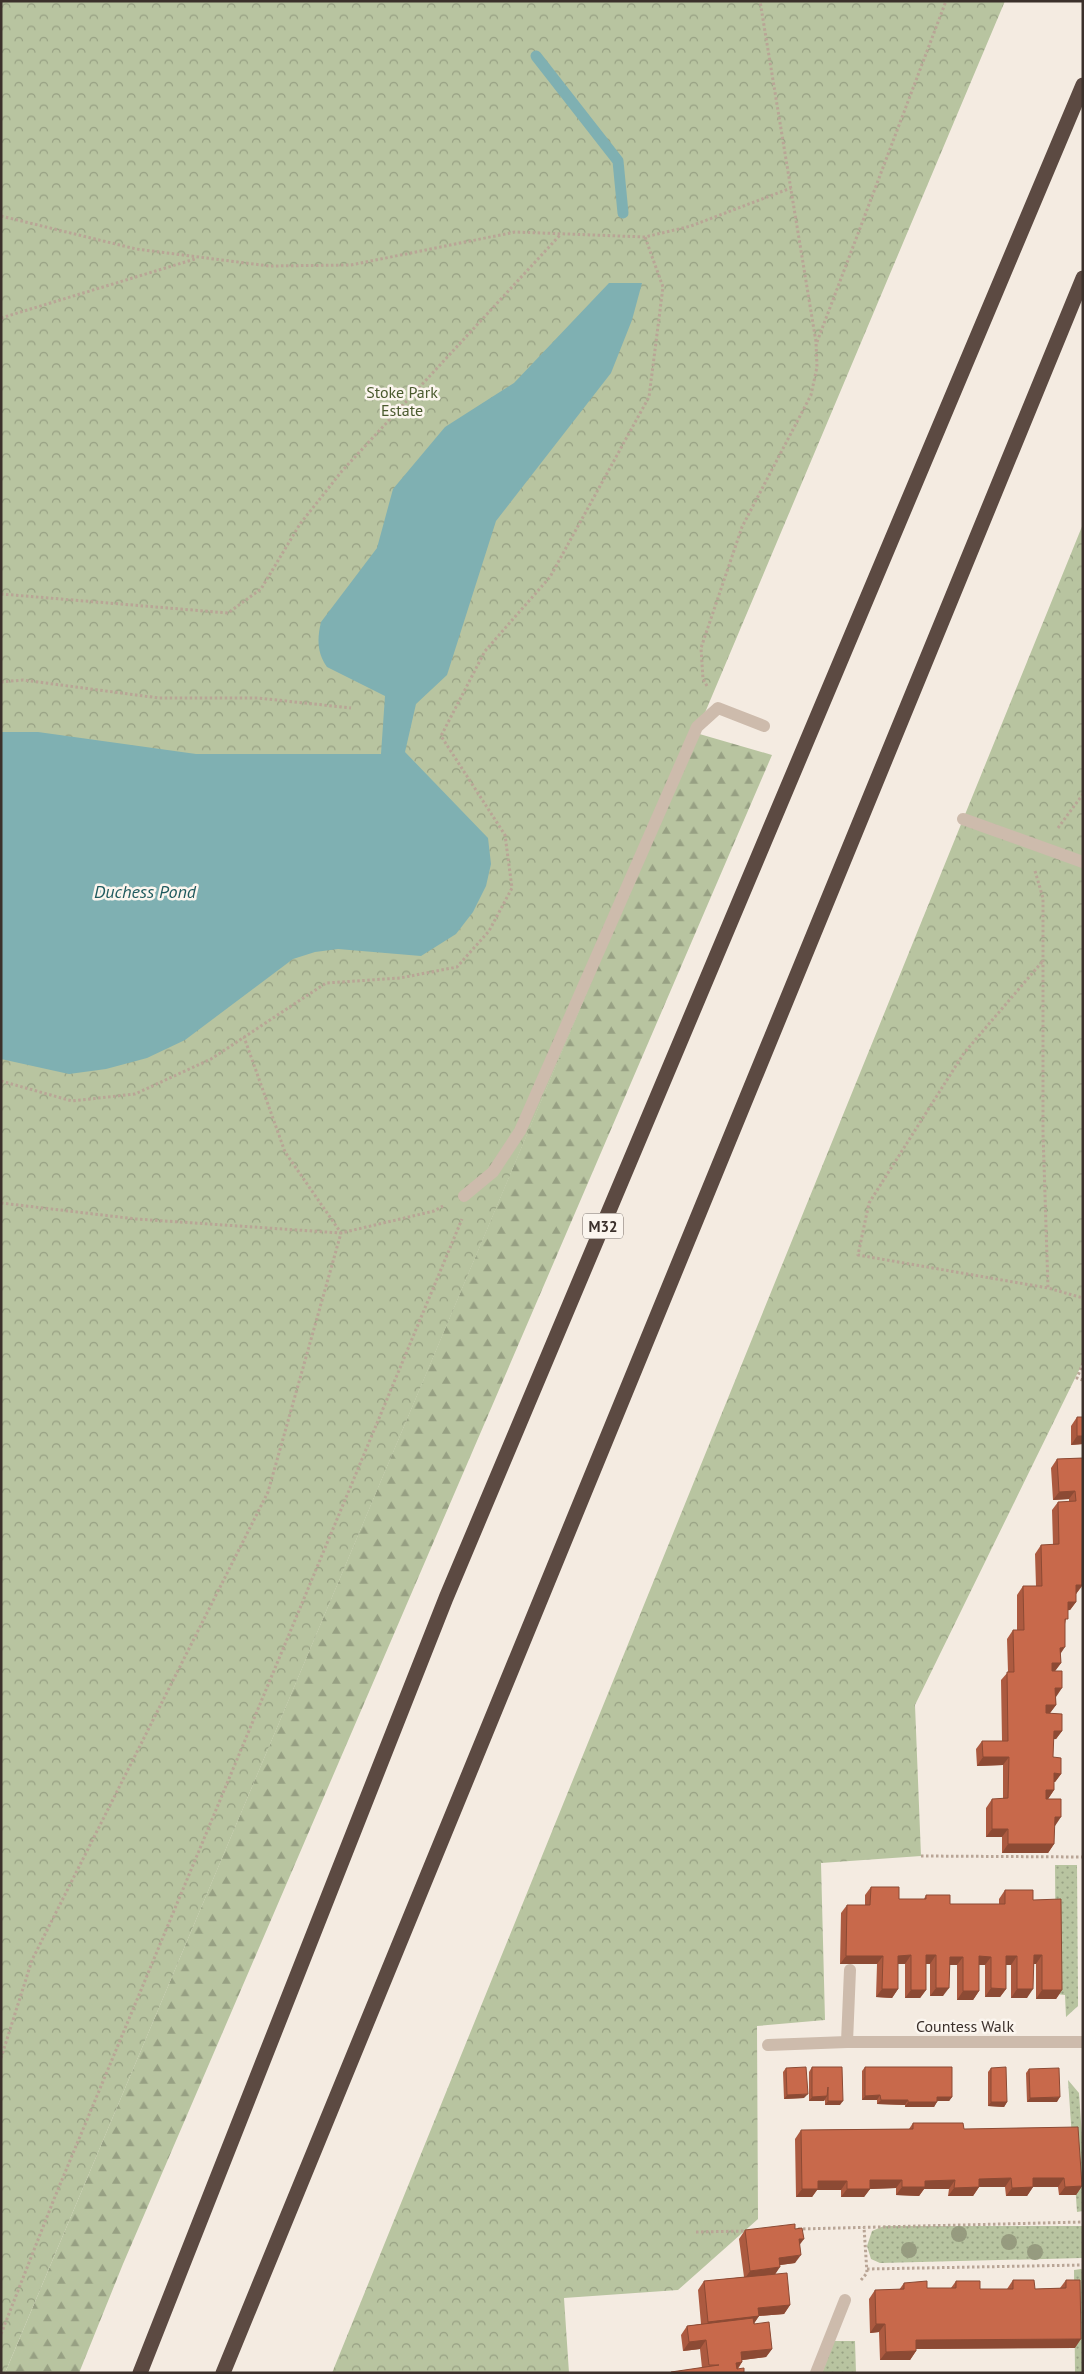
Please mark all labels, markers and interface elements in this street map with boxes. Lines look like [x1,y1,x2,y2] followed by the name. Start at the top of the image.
[366,382,438,420] park label: Stoke Park Estate
[94,880,197,903] water label: Duchess Pond
[583,1214,623,1238] road number: M32
[916,2016,1014,2036] street label: Countess Walk

